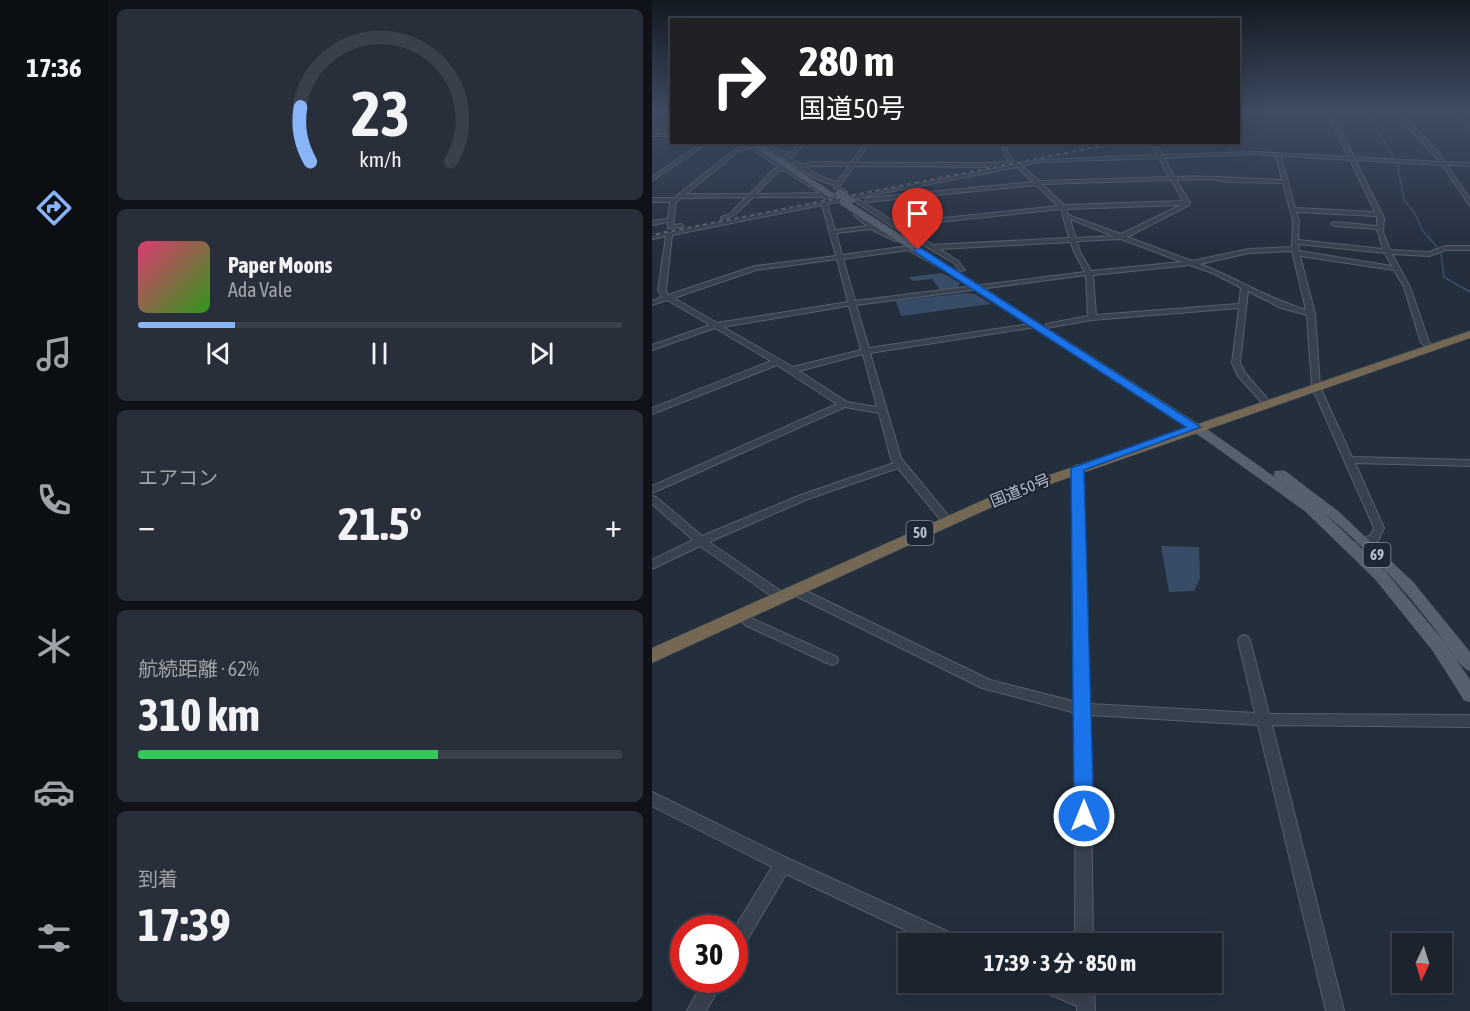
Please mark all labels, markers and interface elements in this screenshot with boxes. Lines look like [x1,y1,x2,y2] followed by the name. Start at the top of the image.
[799,37,894,85] text: 280 m
[700,42,778,120] icon: right
[26,52,82,83] text: 17:36
[351,78,409,149] text: 23
[799,93,905,124] text: 国道50号
[359,147,401,172] text: km/h
[33,187,75,229] icon: directions
[892,188,943,250] pin
[901,197,934,230] icon: arrive
[228,252,332,278] text: Paper Moons
[228,278,292,301] text: Ada Vale
[33,333,75,375] icon: music
[202,337,235,370] icon: previous
[363,337,396,370] icon: pause
[525,337,558,370] icon: next
[138,466,218,489] text: エアコン
[987,470,1053,510] street label: 国道50号
[33,479,75,521] icon: phone
[338,498,422,550] text: 21.5°
[138,506,155,544] text: −
[605,506,622,544] text: +
[906,521,934,545] road number: 50
[1364,543,1390,567] road number: 69
[33,625,75,667] icon: climate
[138,657,259,680] text: 航続距離 · 62%
[138,689,260,741] text: 310 km
[33,771,75,813] icon: car
[1052,784,1116,848] position arrow
[138,867,178,890] text: 到着
[138,899,231,951] text: 17:39
[670,915,748,993] speed limit sign: 30
[33,917,75,959] icon: filters
[1392,933,1452,993] north arrow
[1392,933,1452,993] map controls
[984,950,1136,976] text: 17:39 · 3 分 · 850 m

